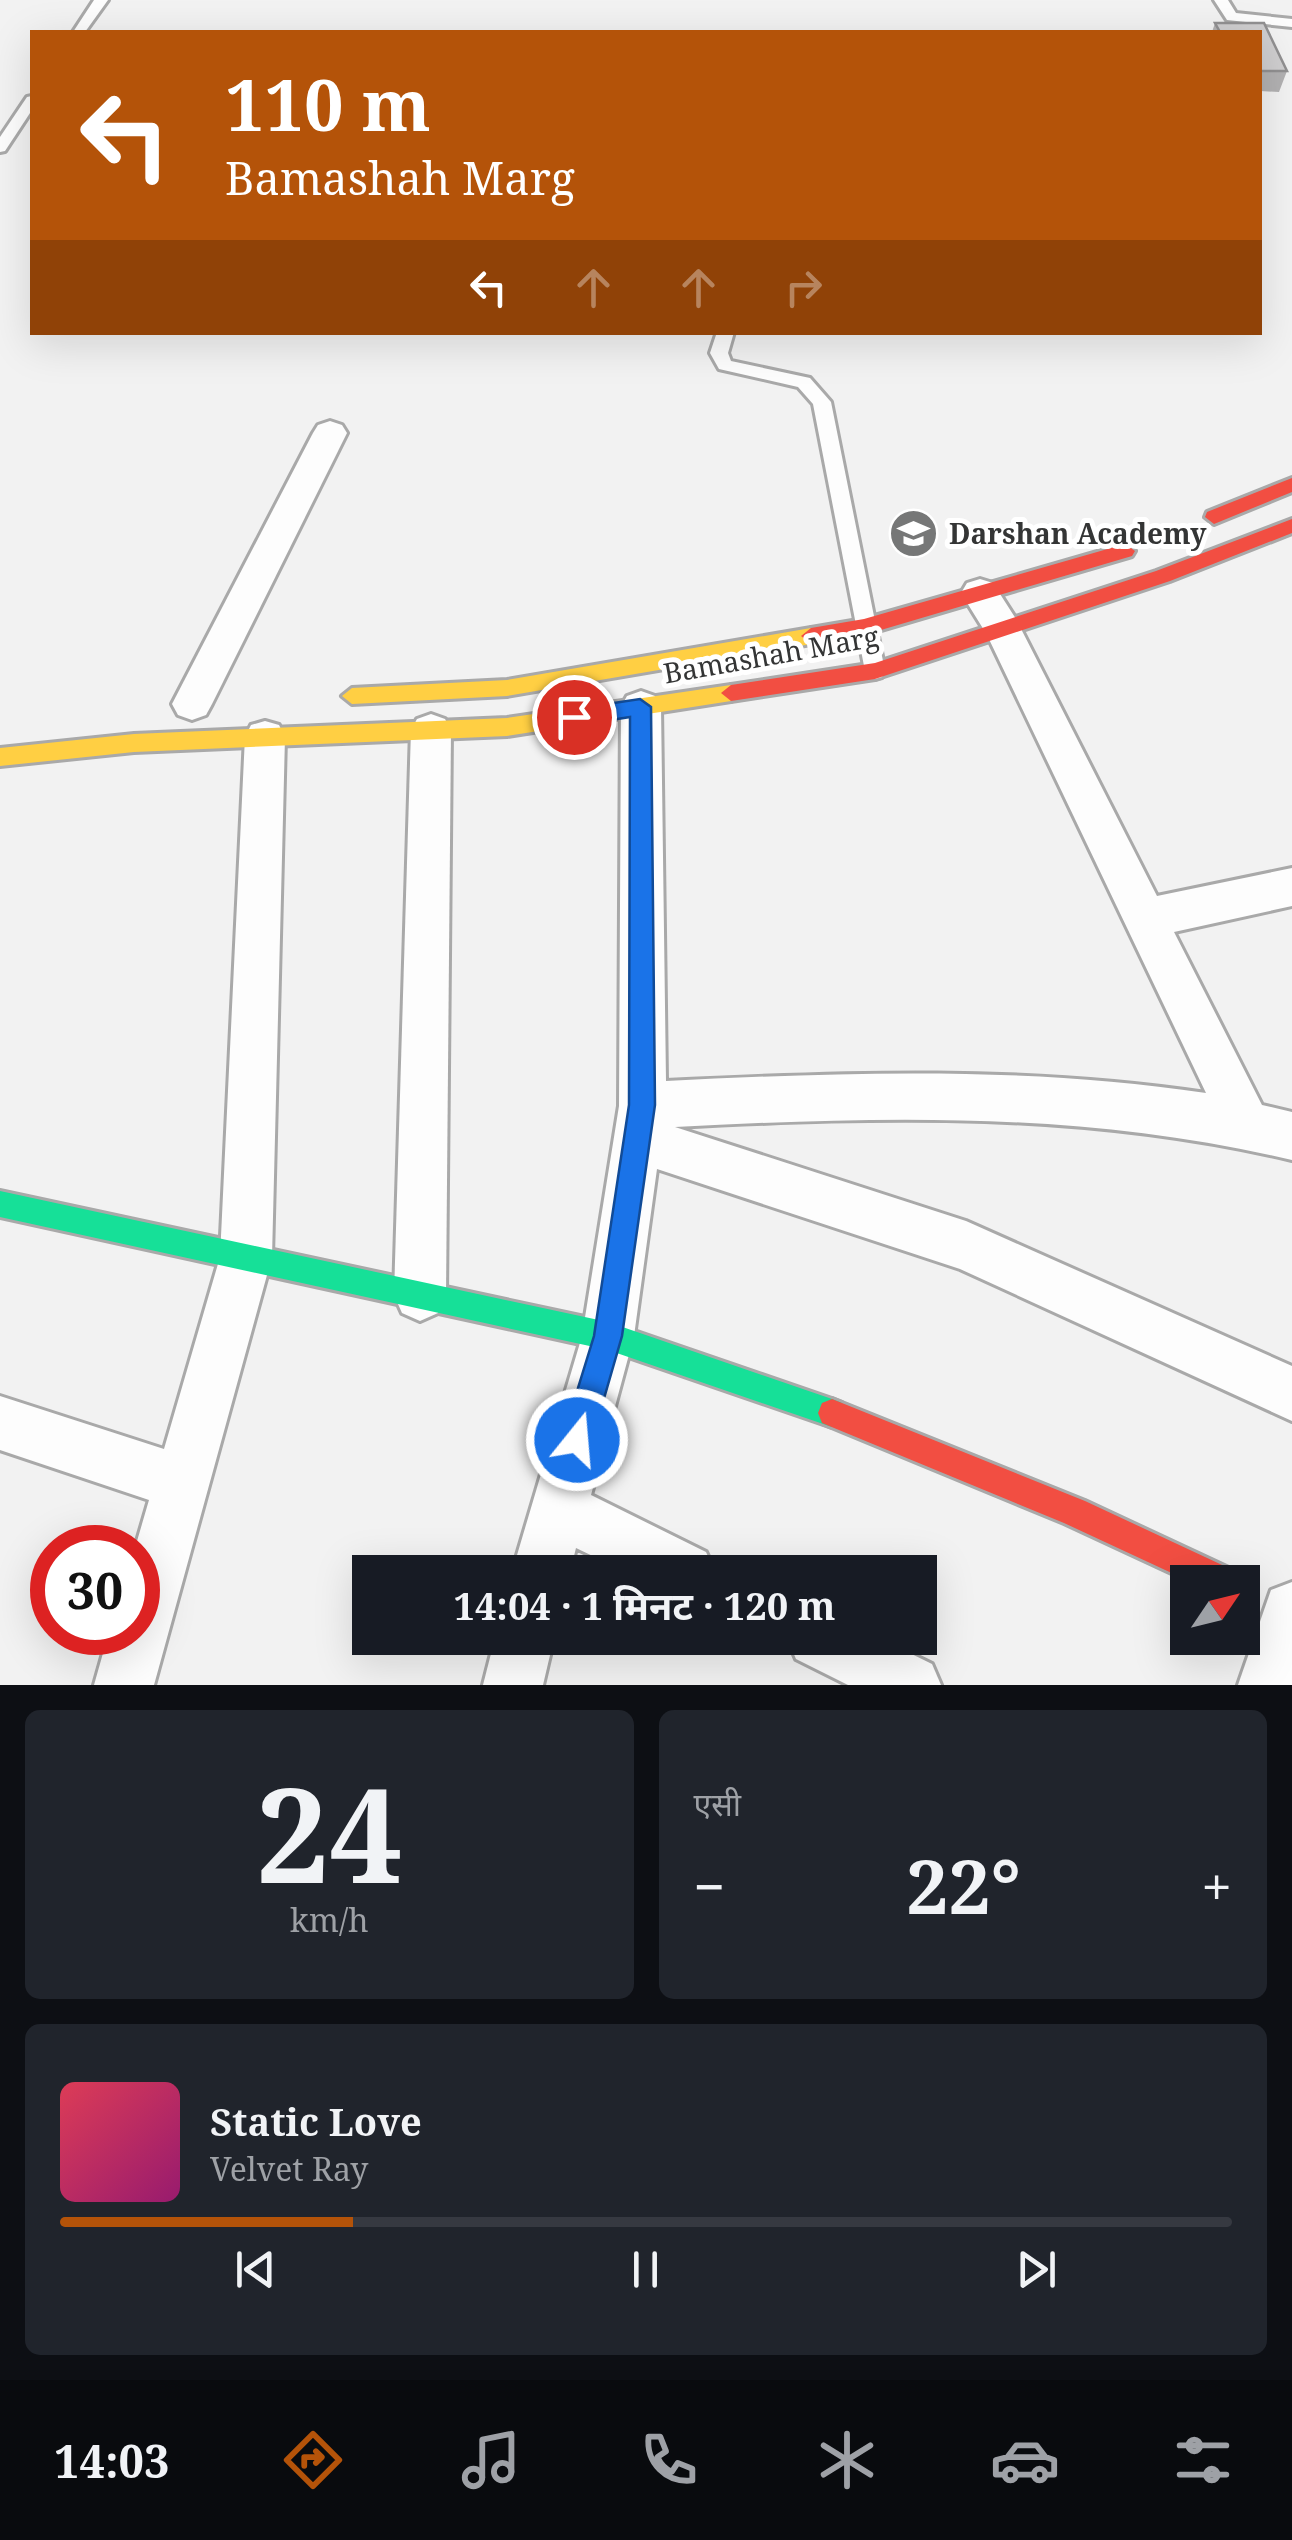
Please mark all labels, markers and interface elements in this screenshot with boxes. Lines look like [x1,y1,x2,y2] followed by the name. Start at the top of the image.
[225,56,431,152] text: 110 m
[60,70,190,200] icon: left
[225,147,575,208] text: Bamashah Marg
[461,260,516,315] icon: left
[566,260,621,315] icon: ahead
[671,260,726,315] icon: ahead
[776,260,831,315] icon: right
[888,508,940,560] school or university icon: Darshan Academy
[949,514,1207,552] place label: Darshan Academy
[660,616,881,692] street label: Bamashah Marg
[532,675,617,760] pin
[547,690,602,745] icon: arrive
[525,1388,629,1492] position arrow
[30,1525,160,1655] speed limit sign: 30
[1170,1565,1260,1655] north arrow
[1170,1565,1260,1655] map controls
[453,1579,836,1631] text: 14:04 · 1 मिनट · 120 m
[256,1744,403,1921] text: 24
[694,1782,741,1825] text: एसी
[906,1834,1021,1936] text: 22°
[694,1848,725,1923] text: −
[1201,1848,1232,1923] text: +
[290,1898,369,1941] text: km/h
[210,2095,422,2147] text: Static Love
[210,2147,368,2190] text: Velvet Ray
[228,2242,283,2297] icon: previous
[618,2242,673,2297] icon: pause
[1009,2242,1064,2297] icon: next
[278,2425,348,2495] icon: directions
[456,2425,526,2495] icon: music
[634,2425,704,2495] icon: phone
[812,2425,882,2495] icon: climate
[990,2425,1060,2495] icon: car
[1168,2425,1238,2495] icon: filters
[54,2430,169,2491] text: 14:03

